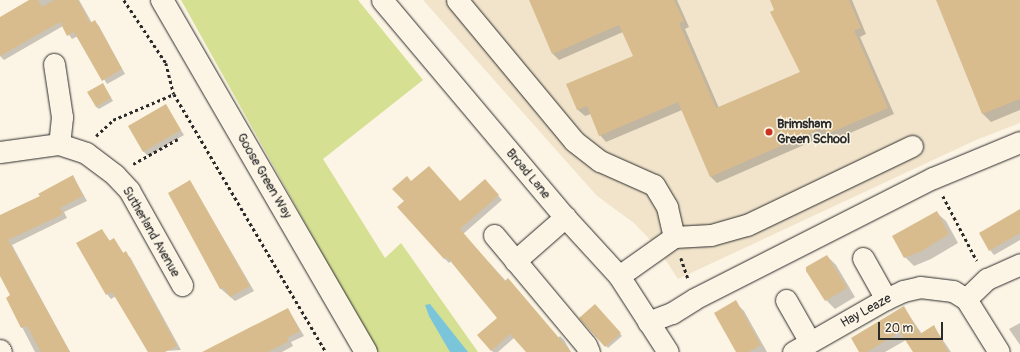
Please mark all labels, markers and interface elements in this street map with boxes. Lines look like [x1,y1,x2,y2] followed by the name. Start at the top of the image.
[777,117,850,148] place label: Brimsham Green School
[764,127,774,137] marker: Brimsham Green School
[233,131,295,221] street label: Goose Green Way
[503,146,553,202] street label: Broad Lane
[119,184,183,280] street label: Sutherland Avenue
[838,291,894,331] street label: Hay Leaze
[880,314,945,340] scale bar
[885,321,913,336] text: 20 m

